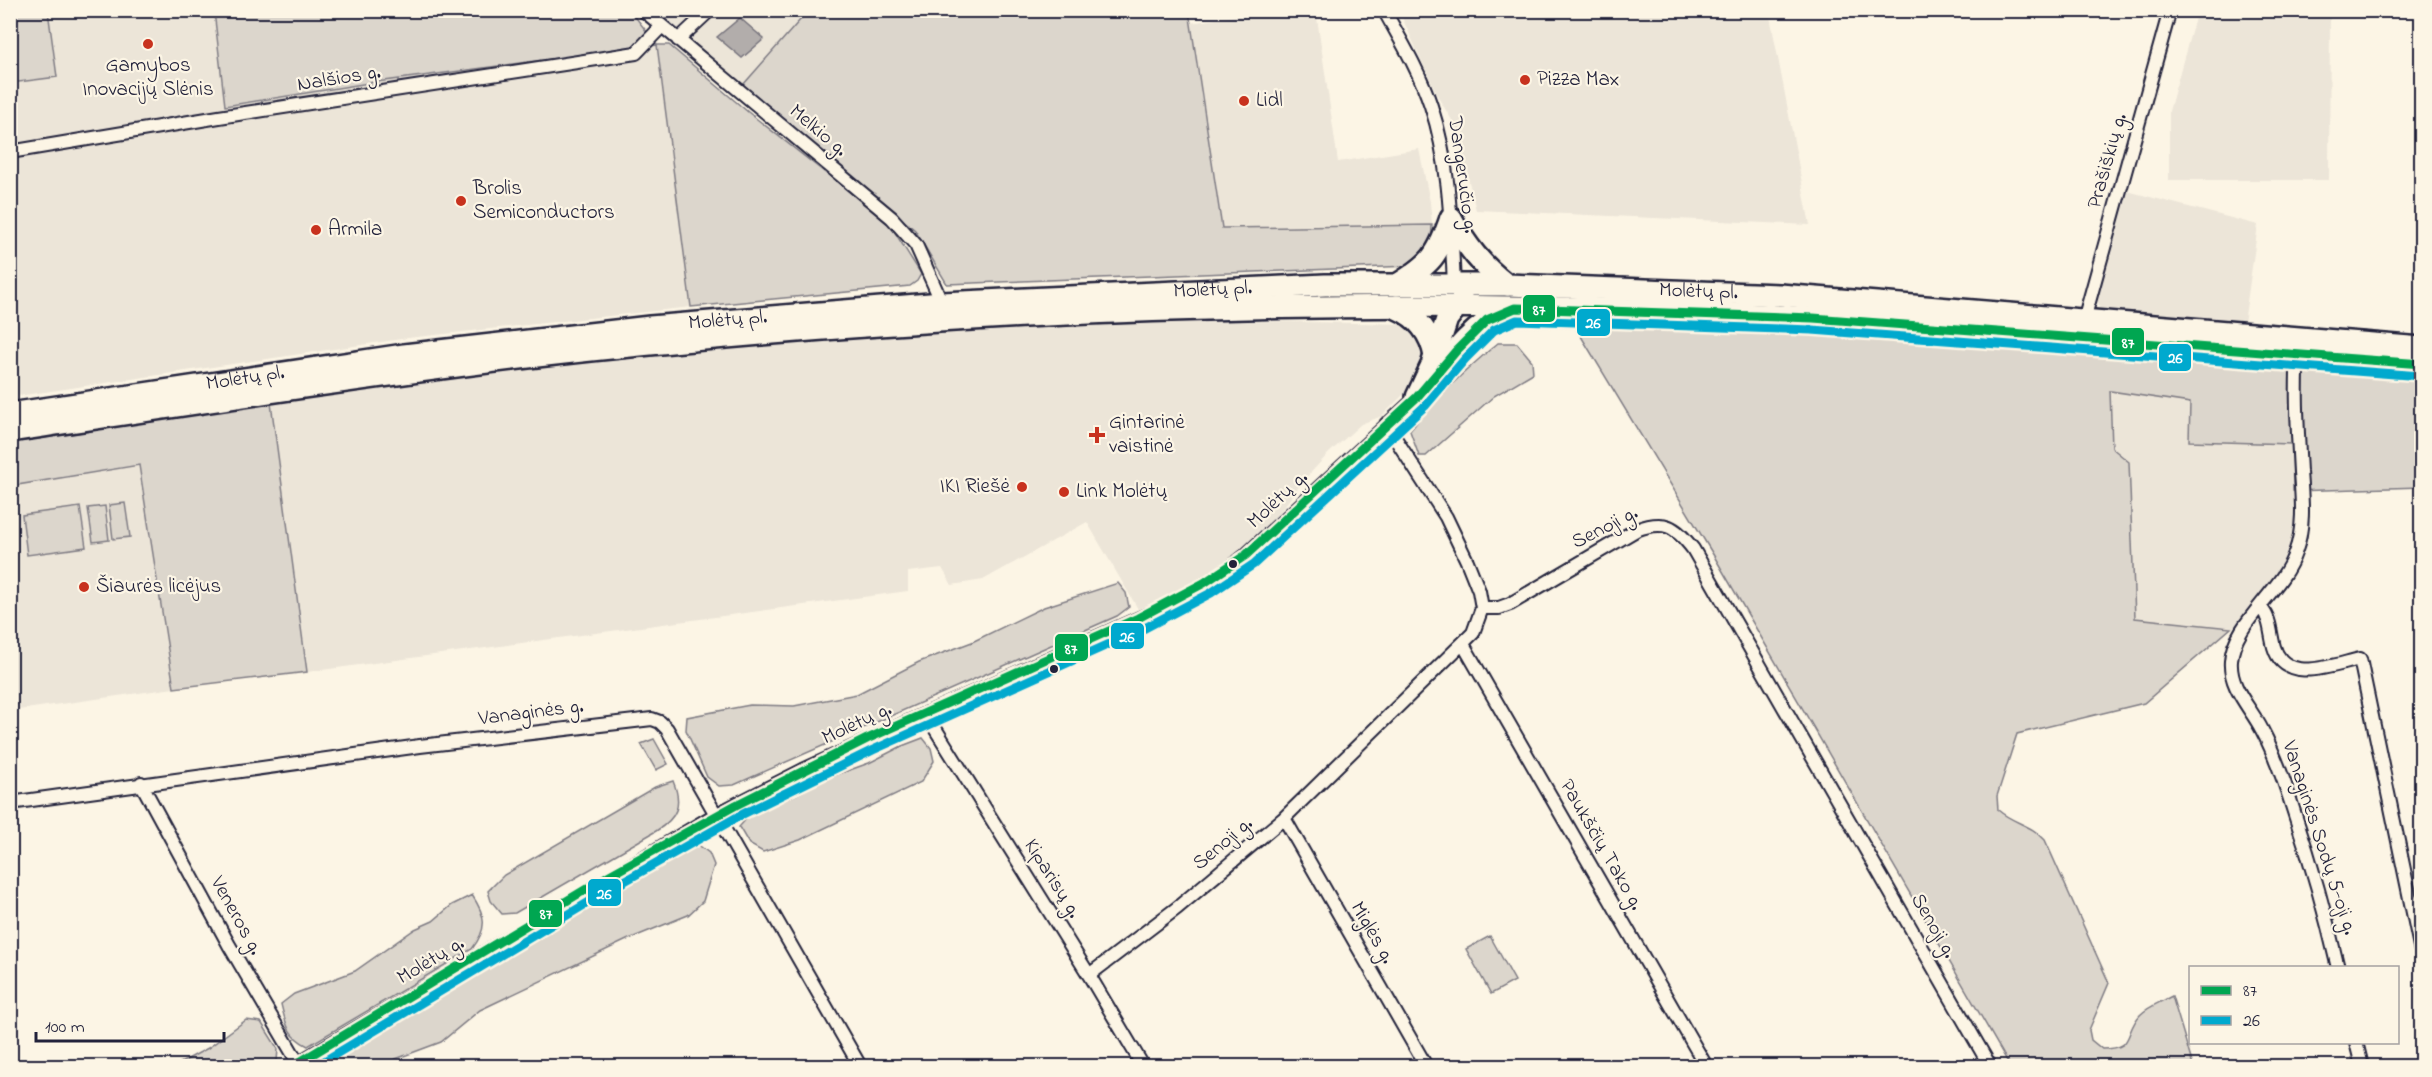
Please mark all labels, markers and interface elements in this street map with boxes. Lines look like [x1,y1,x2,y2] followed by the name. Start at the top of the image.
[141,37,155,51] marker: Gamybos Inovacijų Slėnis
[82,51,214,105] place label: Gamybos Inovacijų Slėnis
[295,58,383,102] street label: Nalšios g.
[1537,65,1619,95] place label: Pizza Max
[1518,73,1532,87] marker: Pizza Max
[1256,86,1283,116] place label: Lidl
[1237,94,1251,108] marker: Lidl
[781,97,854,166] street label: Melkio g.
[2080,110,2138,213] street label: Prašiškių g.
[1437,114,1485,236] street label: Dangeručio g.
[472,174,615,228] place label: Brolis Semiconductors
[454,194,468,208] marker: Brolis Semiconductors
[328,215,382,245] place label: Armila
[309,223,323,237] marker: Armila
[1173,273,1253,307] street label: Molėtų pl.
[1659,276,1738,308] street label: Molėtų pl.
[1522,294,1556,323] line badge: 87
[1532,299,1546,323] text: 87
[687,302,768,339] street label: Molėtų pl.
[1576,308,1611,337] line badge: 26
[1585,312,1601,336] text: 26
[2111,327,2145,356] line badge: 87
[2121,332,2135,356] text: 87
[2158,343,2192,372] line badge: 26
[2167,347,2183,371] text: 26
[204,358,287,399] street label: Molėtų pl.
[1109,408,1185,462] place label: Gintarinė vaistinė
[1090,428,1104,442] marker: Gintarinė vaistinė
[1241,464,1317,538] street label: Molėtų g.
[940,472,1011,502] place label: IKI Riešė
[1076,477,1167,507] place label: Link Molėtų
[1015,480,1029,494] marker: IKI Riešė
[1057,485,1071,499] marker: Link Molėtų
[1567,499,1644,559] street label: Senoji g.
[1227,558,1239,570] unlabelled marker
[96,572,221,602] place label: Šiaurės licėjus
[77,580,91,594] marker: Šiaurės licėjus
[1110,622,1145,650] line badge: 26
[1119,626,1135,650] text: 26
[1054,633,1089,662] line badge: 87
[1064,638,1078,662] text: 87
[1048,663,1060,675] unlabelled marker
[476,692,585,736] street label: Vanaginės g.
[817,695,898,755] street label: Molėtų g.
[2271,736,2365,940] street label: Vanaginės Sodų 5-oji g.
[1550,774,1651,917] street label: Paukščių Tako g.
[1186,810,1261,880] street label: Senoji g.
[1014,833,1088,926] street label: Kiparisų g.
[200,870,270,962] street label: Veneros g.
[587,878,622,907] line badge: 26
[596,883,612,907] text: 26
[1901,888,1964,965] street label: Senoji g.
[1340,896,1402,971] street label: Miglės g.
[528,899,563,928] line badge: 87
[539,903,553,927] text: 87
[392,929,471,995] street label: Molėtų g.
[2189,966,2399,1044] legend
[2243,979,2258,1005] text: 87
[36,1005,224,1043] scale bar
[2243,1009,2260,1035] text: 26
[45,1015,85,1041] text: 100 m

